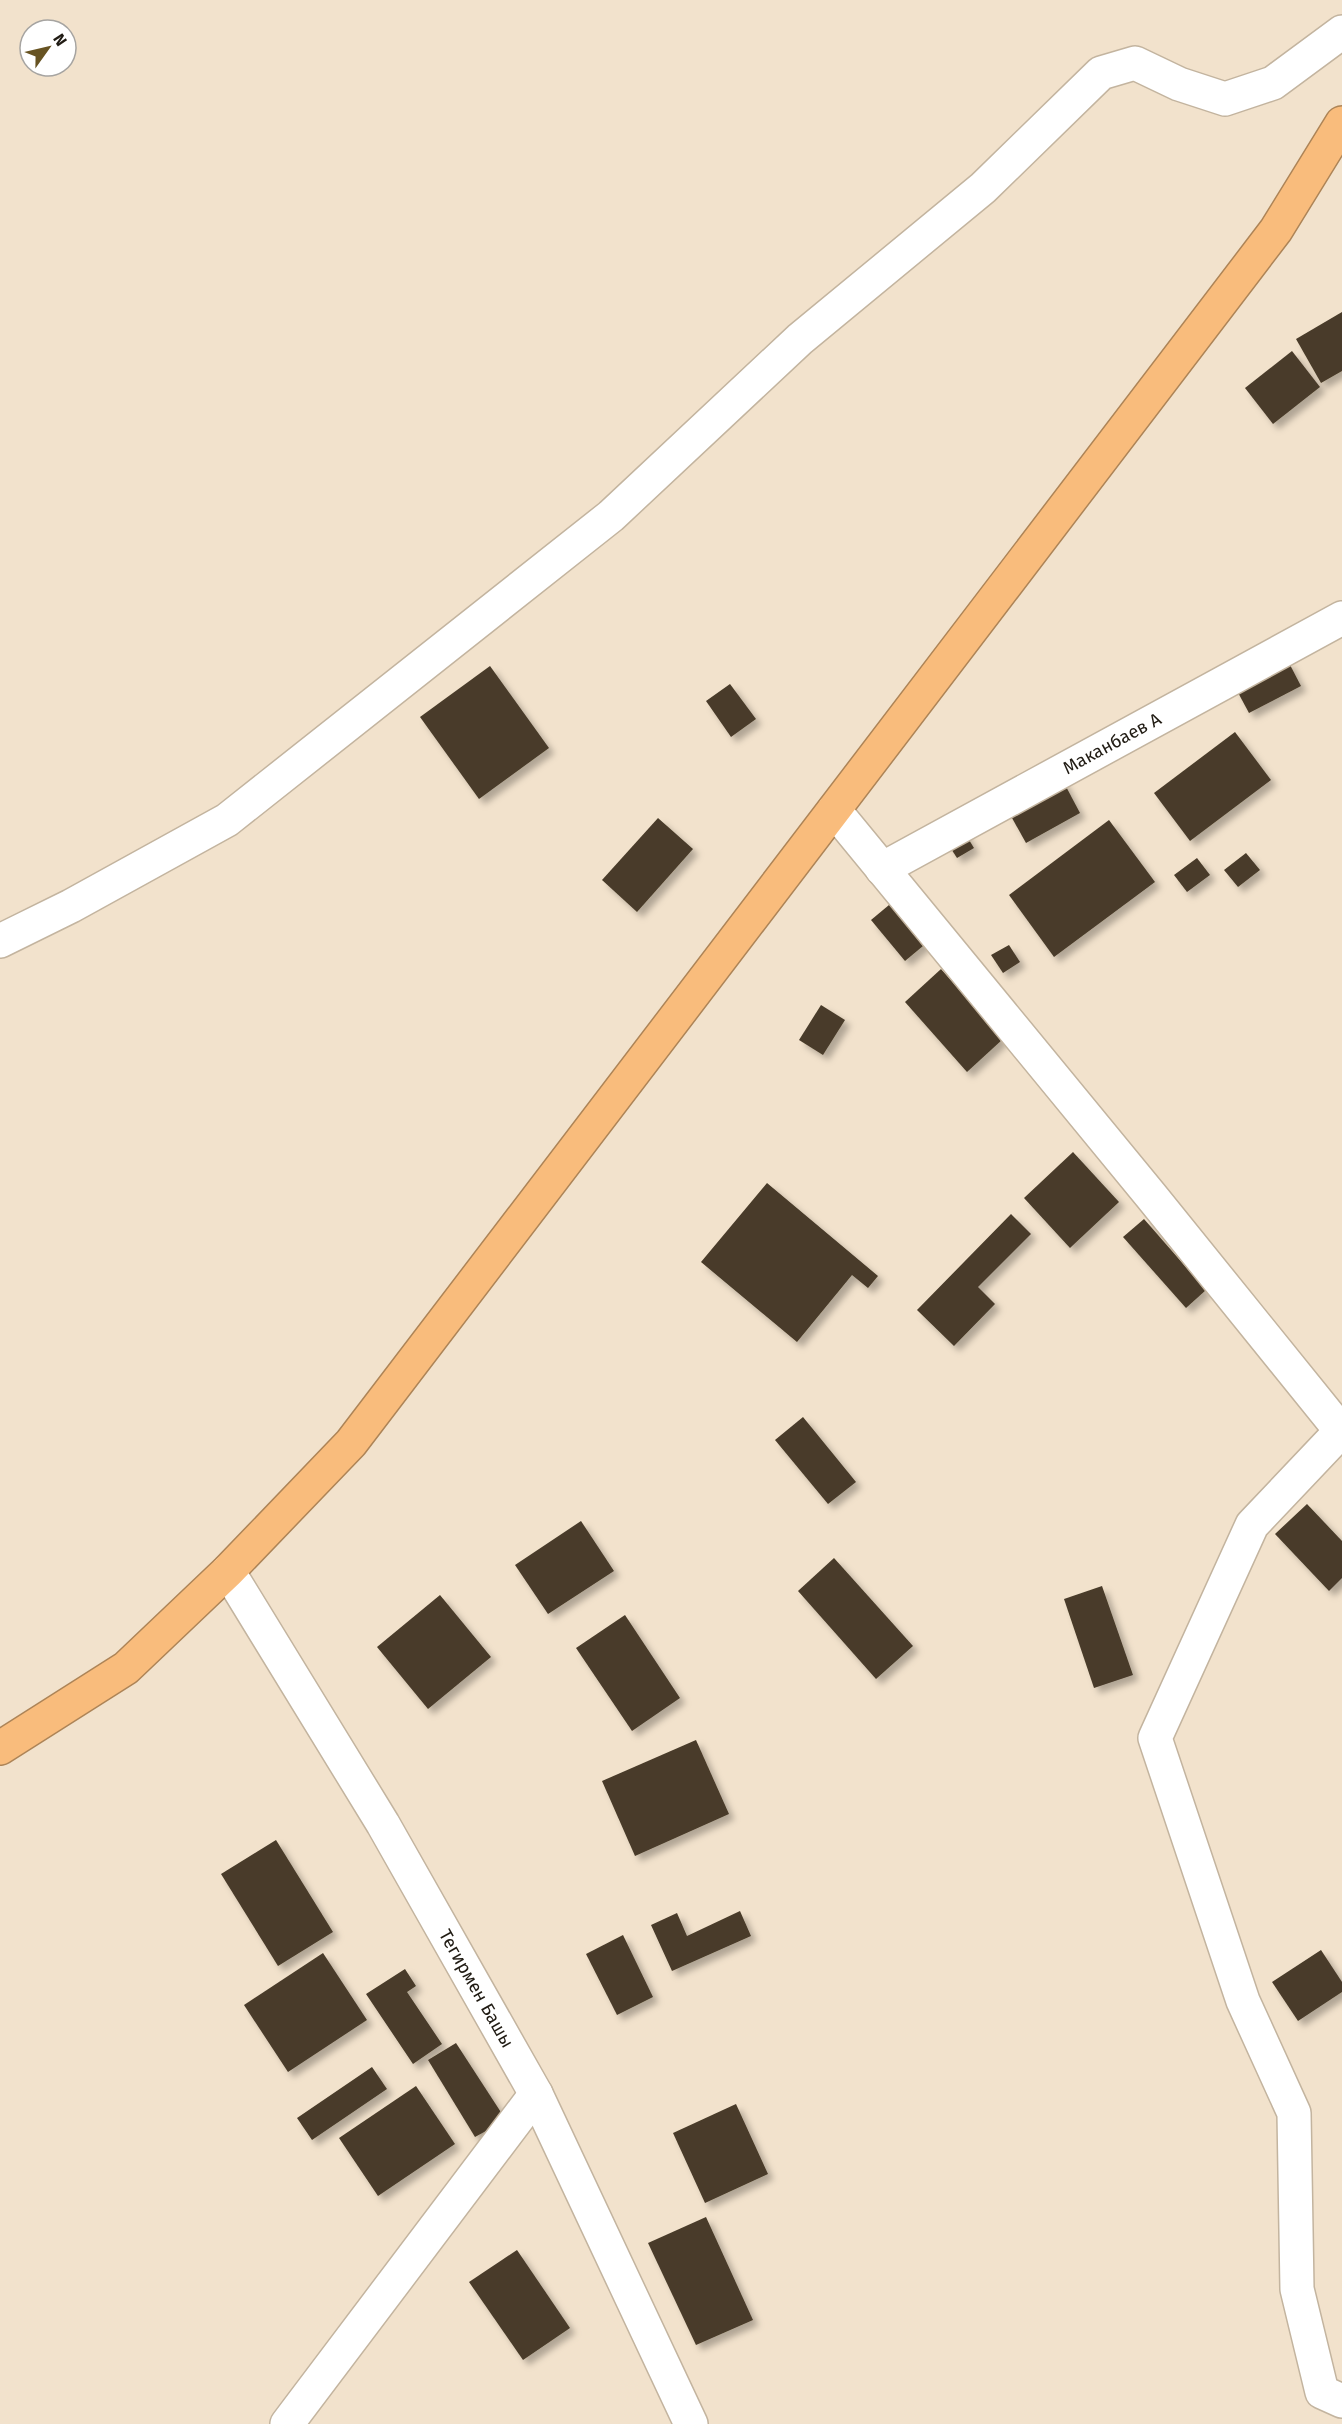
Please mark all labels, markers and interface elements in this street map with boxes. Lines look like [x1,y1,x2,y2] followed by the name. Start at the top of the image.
[18,18,78,78] north arrow
[49,30,71,50] text: N
[1059,708,1165,779] street label: Маканбаев А
[434,1926,519,2052] street label: Тегирмен Башы

